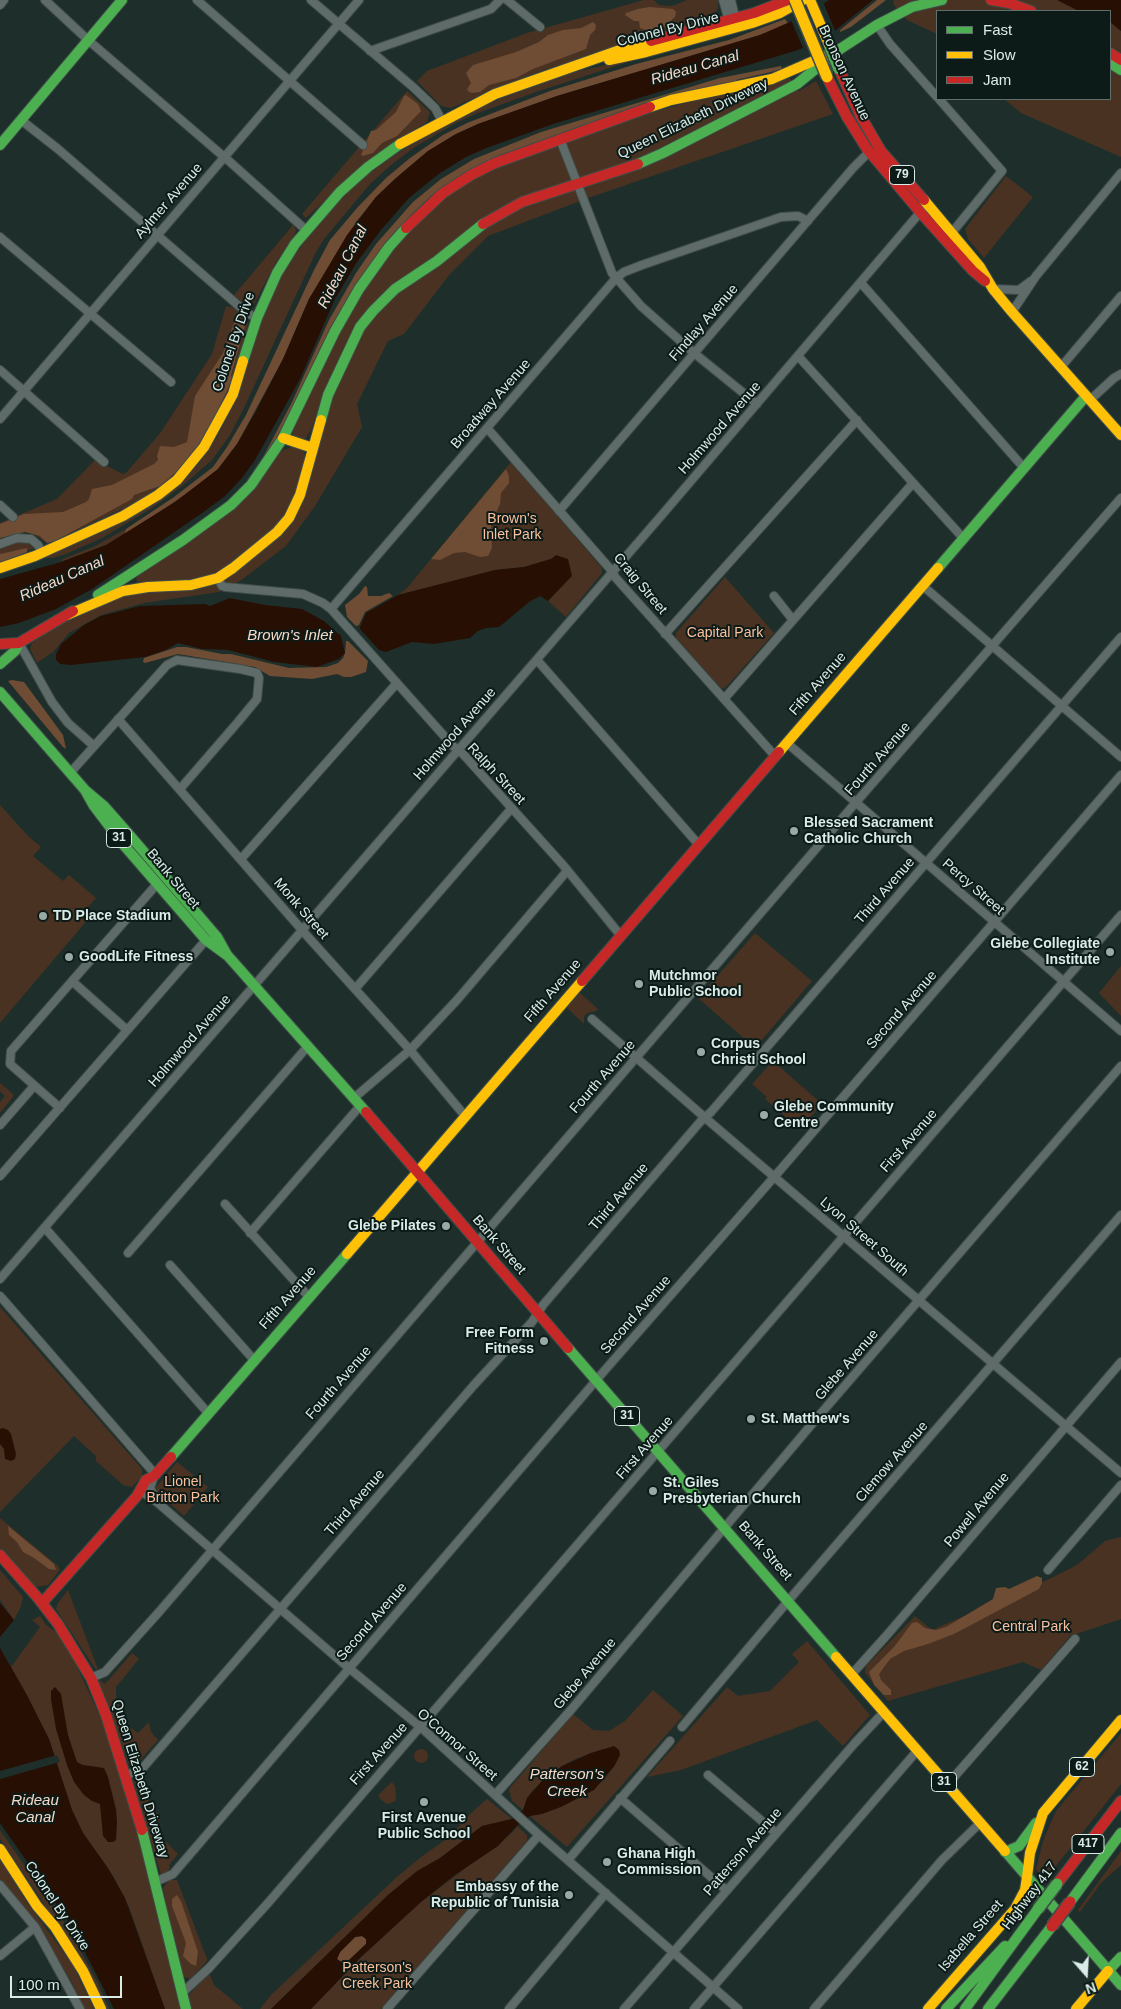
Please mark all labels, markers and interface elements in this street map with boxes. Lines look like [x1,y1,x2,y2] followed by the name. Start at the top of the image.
[615,9,721,51] street label: Colonel By Drive
[936,10,1111,100] legend
[983,21,1012,38] text: Fast
[815,23,873,123] street label: Bronson Avenue
[983,46,1016,63] text: Slow
[649,47,741,89] water label: Rideau Canal
[983,71,1011,88] text: Jam
[615,75,771,163] street label: Queen Elizabeth Driveway
[132,160,206,242] street label: Aylmer Avenue
[890,166,914,184] road number: 79
[314,222,372,312] water label: Rideau Canal
[666,281,742,365] street label: Findlay Avenue
[209,290,259,394] street label: Colonel By Drive
[447,356,535,452] street label: Broadway Avenue
[675,378,765,478] street label: Holmwood Avenue
[482,511,542,544] park label: Brown's Inlet Park
[610,550,670,618] street label: Craig Street
[17,552,107,606] water label: Rideau Canal
[687,625,763,641] park label: Capital Park
[247,627,333,645] water label: Brown's Inlet
[786,649,850,719] street label: Fifth Avenue
[410,684,500,784] street label: Holmwood Avenue
[842,719,914,799] street label: Fourth Avenue
[463,740,529,808] street label: Ralph Street
[804,815,933,848] place label: Blessed Sacrament Catholic Church
[788,825,800,837] marker: Blessed Sacrament Catholic Church
[106,828,132,848] road number: 31
[143,846,203,912] street label: Bank Street
[851,854,919,928] street label: Third Avenue
[938,855,1008,919] street label: Percy Street
[270,875,332,943] street label: Monk Street
[53,908,171,924] place label: TD Place Stadium
[37,910,49,922] marker: TD Place Stadium
[990,936,1100,969] place label: Glebe Collegiate Institute
[1104,946,1116,958] marker: Glebe Collegiate Institute
[79,949,193,965] place label: GoodLife Fitness
[63,951,75,963] marker: GoodLife Fitness
[521,956,585,1026] street label: Fifth Avenue
[863,967,941,1053] street label: Second Avenue
[649,968,742,1000] place label: Mutchmor Public School
[633,978,645,990] marker: Mutchmor Public School
[145,991,235,1091] street label: Holmwood Avenue
[711,1036,806,1068] place label: Corpus Christi School
[567,1037,639,1117] street label: Fourth Avenue
[695,1046,707,1058] marker: Corpus Christi School
[774,1099,894,1132] place label: Glebe Community Centre
[877,1106,941,1176] street label: First Avenue
[758,1109,770,1121] marker: Glebe Community Centre
[586,1160,652,1234] street label: Third Avenue
[816,1194,912,1280] street label: Lyon Street South
[469,1212,529,1278] street label: Bank Street
[348,1218,436,1234] place label: Glebe Pilates
[440,1220,452,1232] marker: Glebe Pilates
[256,1263,320,1333] street label: Fifth Avenue
[597,1272,675,1358] street label: Second Avenue
[466,1325,534,1358] place label: Free Form Fitness
[812,1326,882,1404] street label: Glebe Avenue
[538,1335,550,1347] marker: Free Form Fitness
[303,1343,375,1423] street label: Fourth Avenue
[614,1406,640,1425] road number: 31
[761,1411,850,1427] place label: St. Matthew's
[613,1413,677,1483] street label: First Avenue
[745,1413,757,1425] marker: St. Matthew's
[852,1418,932,1506] street label: Clemow Avenue
[321,1466,389,1540] street label: Third Avenue
[941,1469,1013,1551] street label: Powell Avenue
[146,1474,220,1506] park label: Lionel Britton Park
[663,1475,801,1508] place label: St. Giles Presbyterian Church
[647,1485,659,1497] marker: St. Giles Presbyterian Church
[735,1518,795,1584] street label: Bank Street
[333,1579,411,1665] street label: Second Avenue
[992,1619,1070,1635] park label: Central Park
[550,1635,620,1713] street label: Glebe Avenue
[108,1698,172,1860] street label: Queen Elizabeth Driveway
[413,1706,501,1784] street label: O'Connor Street
[347,1719,411,1789] street label: First Avenue
[1070,1758,1094,1776] road number: 62
[530,1766,604,1801] water label: Patterson's Creek
[932,1772,956,1791] road number: 31
[11,1792,59,1827] water label: Rideau Canal
[418,1796,430,1808] marker: First Avenue Public School
[700,1805,786,1899] street label: Patterson Avenue
[378,1810,470,1842] place label: First Avenue Public School
[1072,1835,1104,1854] road number: 417
[617,1846,701,1878] place label: Ghana High Commission
[601,1856,613,1868] marker: Ghana High Commission
[21,1858,93,1954] street label: Colonel By Drive
[999,1859,1061,1933] street label: Highway 417
[431,1879,559,1911] place label: Embassy of the Republic of Tunisia
[563,1889,575,1901] marker: Embassy of the Republic of Tunisia
[935,1897,1007,1975] street label: Isabella Street
[1061,1949,1111,1999] north arrow
[342,1960,412,1992] park label: Patterson's Creek Park
[12,1966,125,1998] scale bar
[18,1976,60,1993] text: 100 m
[1083,1979,1098,1997] text: N

